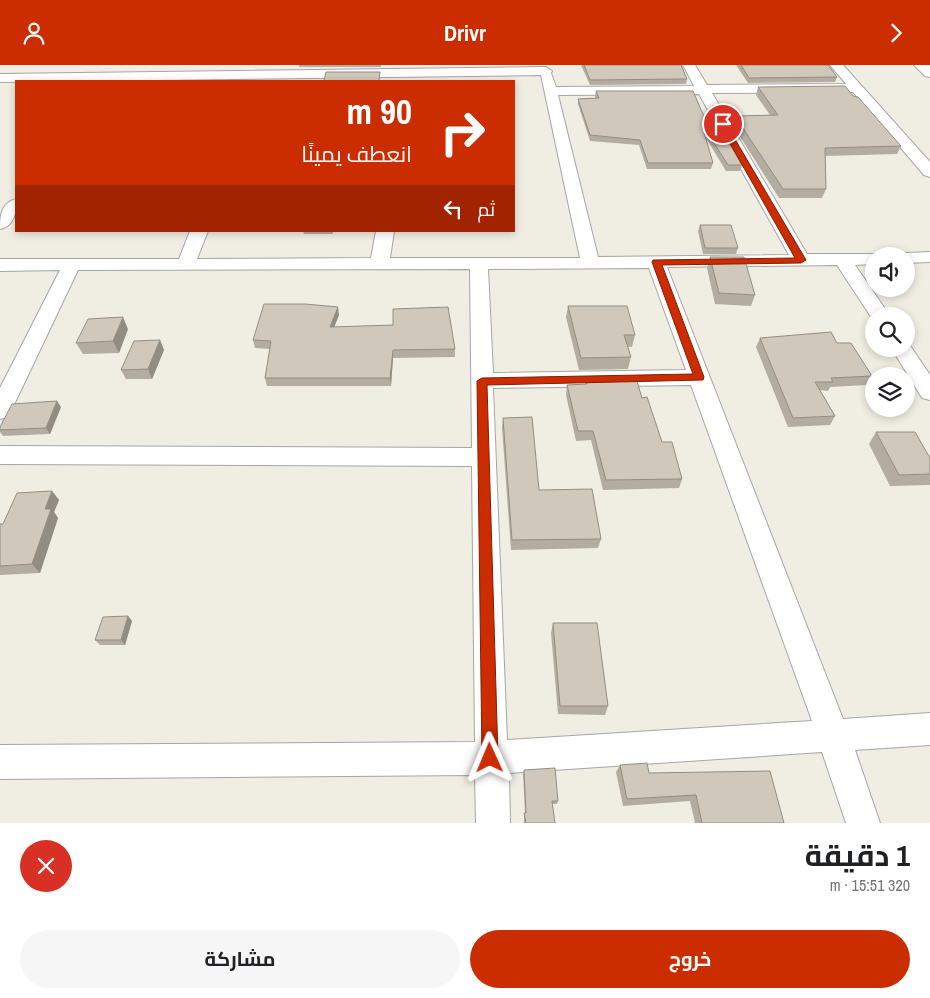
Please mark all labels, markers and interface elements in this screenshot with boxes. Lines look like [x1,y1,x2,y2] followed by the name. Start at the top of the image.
[444,18,486,48] text: Drivr
[20,19,48,47] icon: person
[882,19,910,47] icon: forward
[347,88,412,135] text: 90 m
[430,100,495,165] icon: right
[702,103,744,145] pin
[709,110,737,138] icon: arrive
[301,139,412,169] text: انعطف يمينًا
[439,195,467,223] icon: left
[477,196,495,222] text: ثم
[865,247,915,417] map controls
[865,247,915,297] button: sound
[865,307,915,357] button: search
[865,367,915,417] button: layers
[463,731,515,783] position arrow
[805,835,910,875] text: 1 دقيقة
[20,840,72,892] button: close
[830,874,910,896] text: 320 m · 15:51
[20,930,460,988] button: مشاركة
[470,930,910,988] button: خروج

